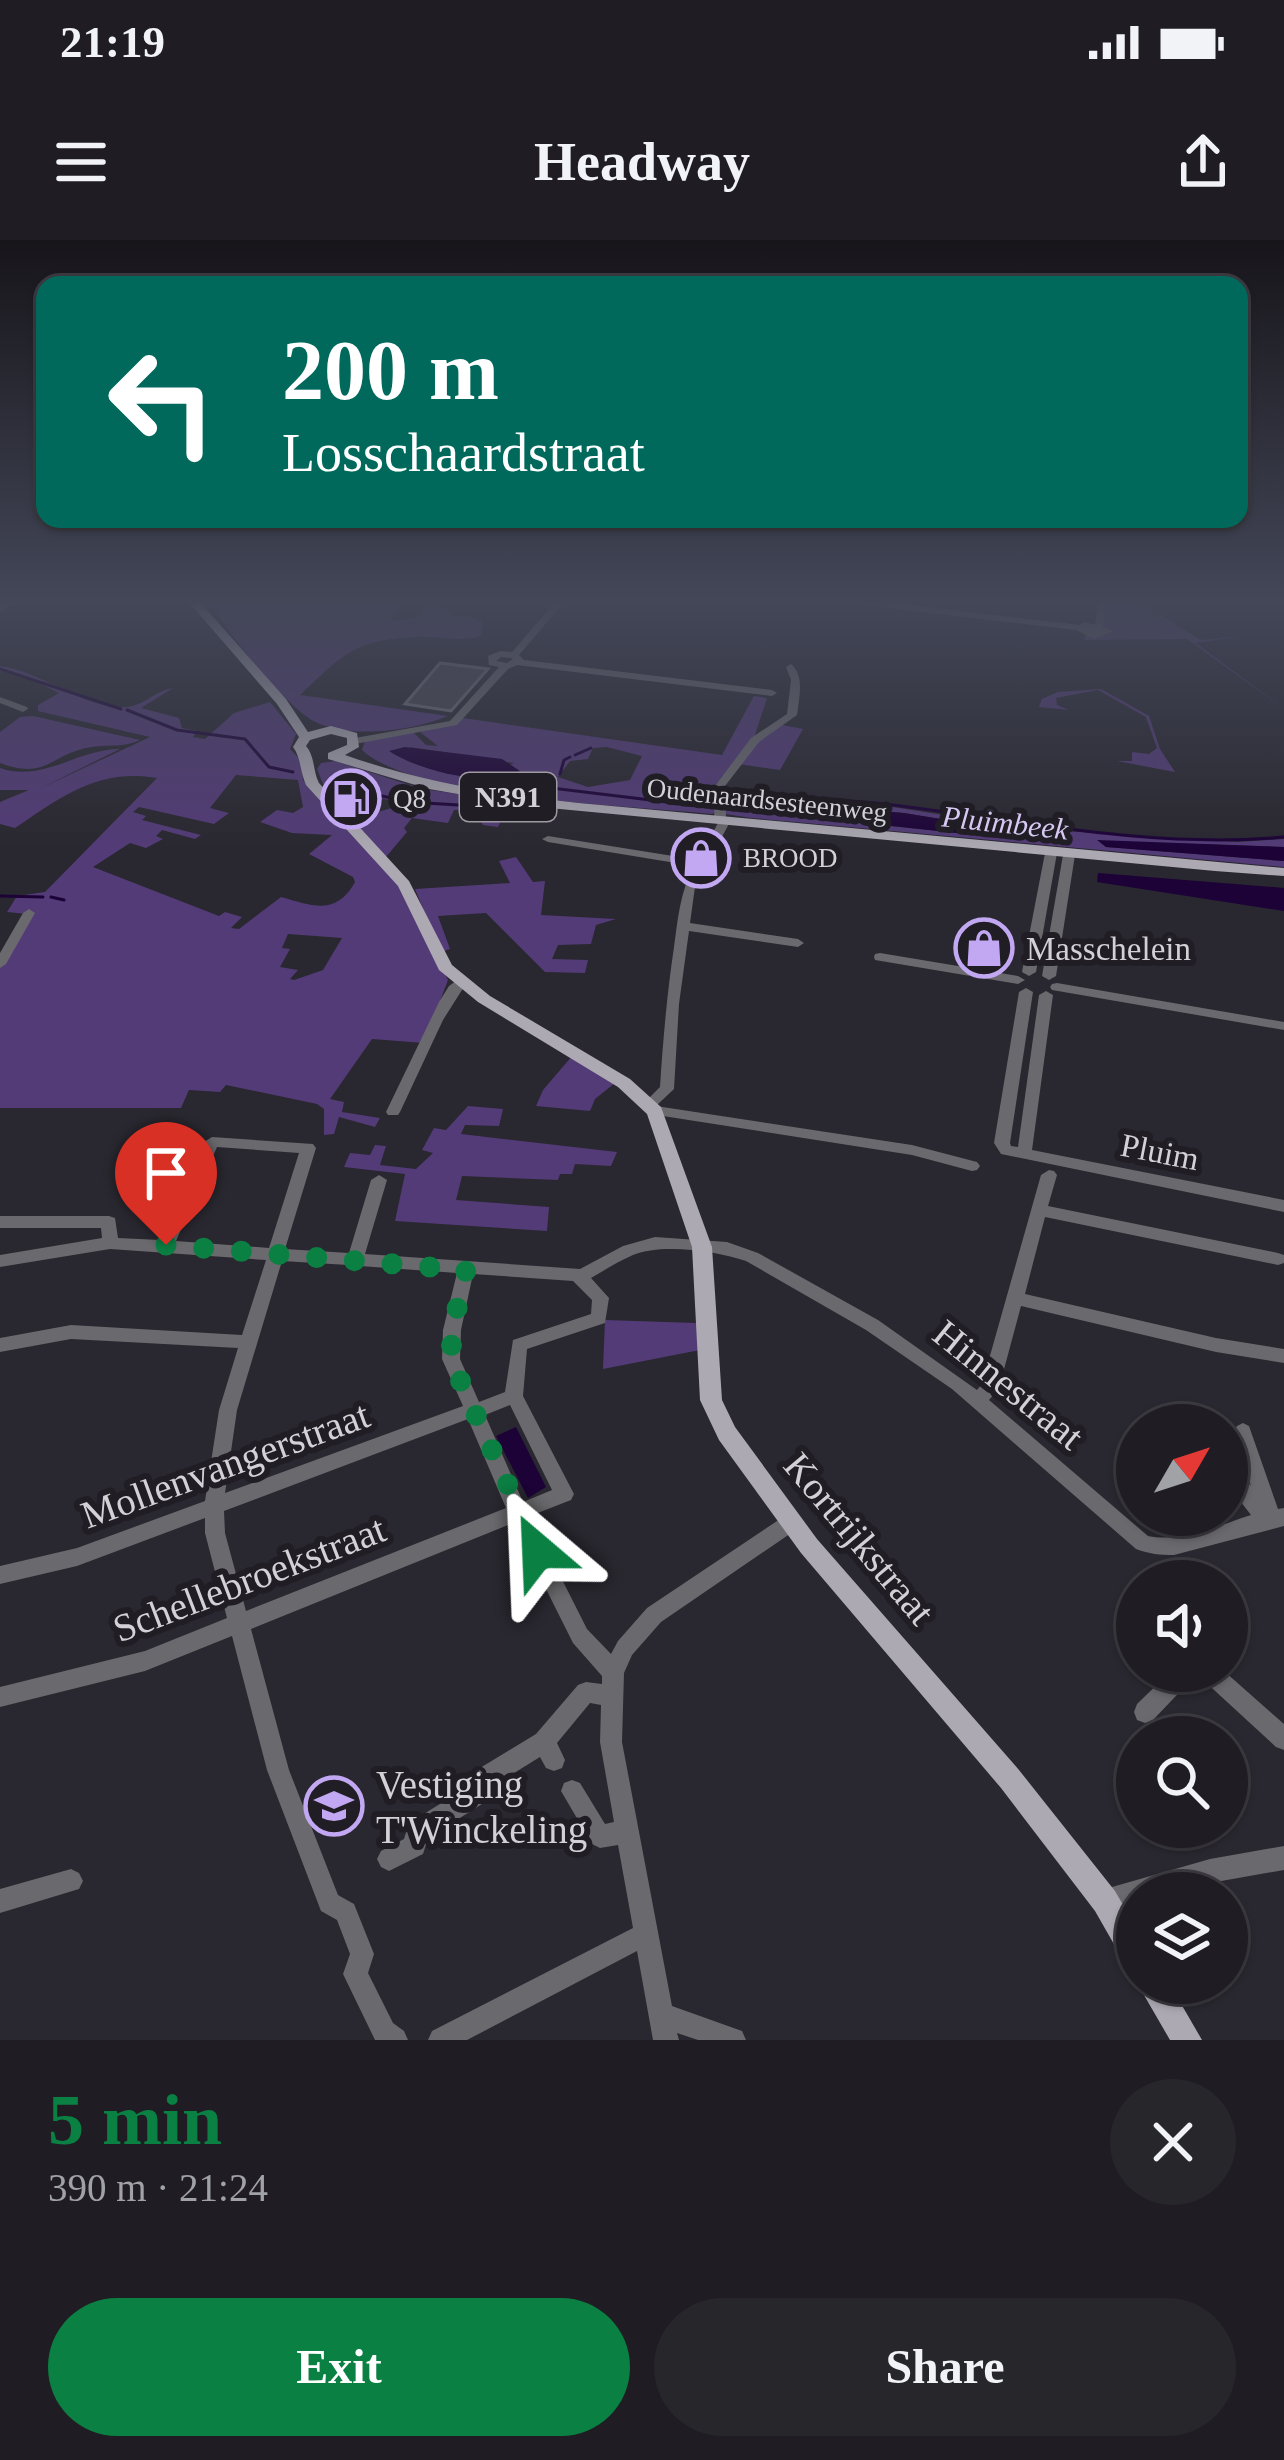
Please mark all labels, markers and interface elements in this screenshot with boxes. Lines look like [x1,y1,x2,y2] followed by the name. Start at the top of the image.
[60,17,165,67] text: 21:19
[48,129,114,195] icon: menu
[1170,129,1236,195] icon: share
[534,132,750,192] text: Headway
[84,324,240,480] icon: left
[282,324,499,417] text: 200 m
[282,423,645,483] text: Losschaardstraat
[320,768,382,830] fuel station icon: Q8
[645,772,889,828] street label: Oudenaardsesteenweg
[460,773,556,821] road number: N391
[393,784,426,814] place label: Q8
[939,799,1070,846] water label: Pluimbeek
[670,827,732,889] shop icon: BROOD
[743,843,838,873] place label: BROOD
[953,917,1015,979] shop icon: Masschelein
[1026,931,1191,967] place label: Masschelein
[115,1122,217,1245] pin
[1118,1127,1202,1177] street label: Pluim
[133,1140,199,1206] icon: arrive
[925,1311,1092,1458] street label: Hinnestraat
[75,1392,375,1537] street label: Mollenvangerstraat
[1116,1404,1248,1536] north arrow
[1116,1404,1248,2004] map controls
[775,1444,944,1633] street label: Kortrijkstraat
[475,1488,601,1614] position arrow
[107,1507,391,1650] street label: Schellebroekstraat
[1116,1560,1248,1692] button: sound
[1116,1716,1248,1848] button: search
[376,1763,587,1852] place label: Vestiging T'Winckeling
[303,1775,365,1837] school or university icon: Vestiging T'Winckeling
[1116,1872,1248,2004] button: layers
[1110,2079,1236,2205] button: close
[48,2080,222,2160] text: 5 min
[48,2166,268,2209] text: 390 m · 21:24
[48,2298,630,2436] button: Exit
[654,2298,1236,2436] button: Share

